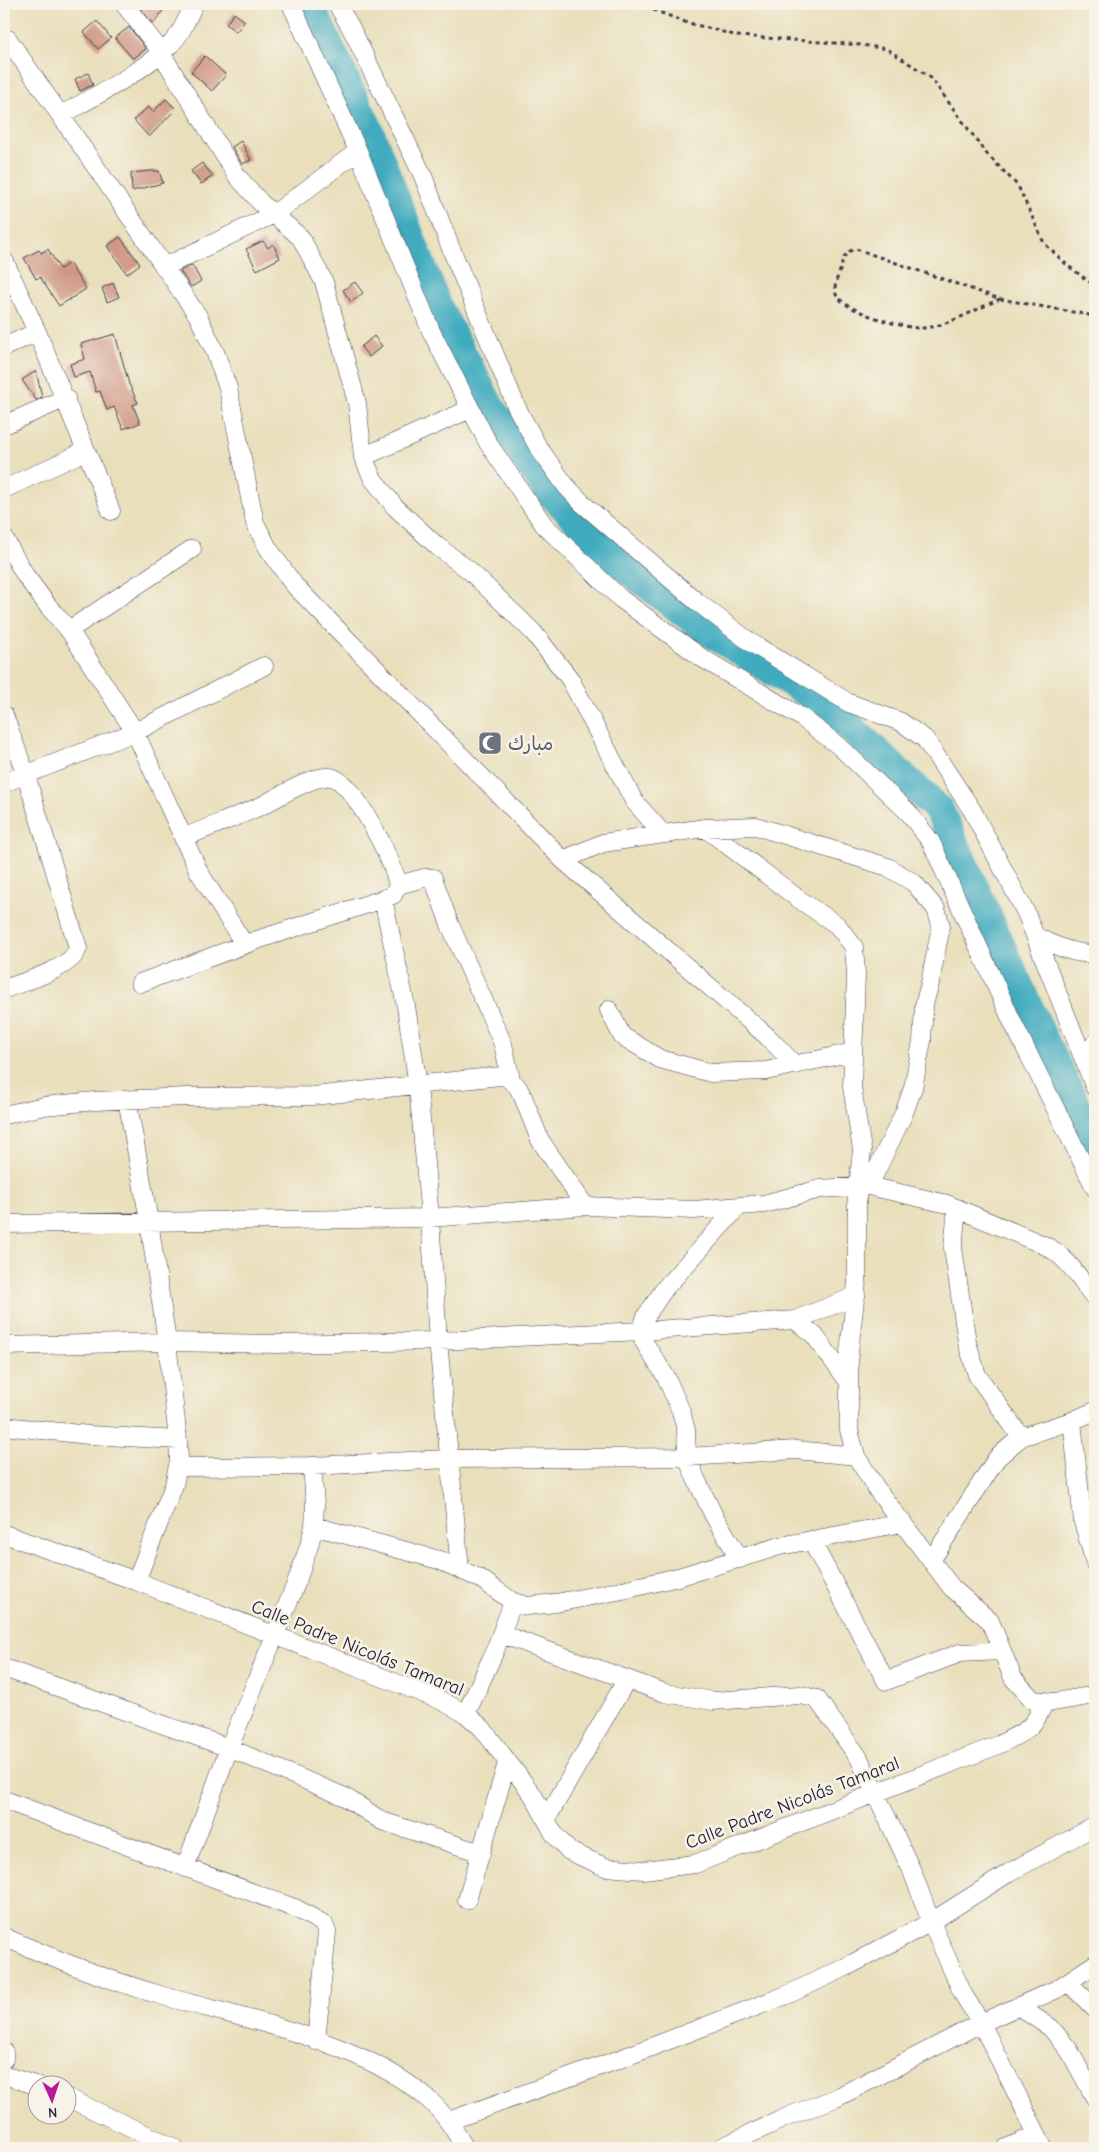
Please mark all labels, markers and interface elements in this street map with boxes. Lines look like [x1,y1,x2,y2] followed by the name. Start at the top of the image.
[477,730,503,756] mosque icon: مبارك
[508,733,553,755] place label: مبارك
[248,1595,467,1701] street label: Calle Padre Nicolás Tamaral
[682,1752,902,1854] street label: Calle Padre Nicolás Tamaral
[28,2074,78,2124] north arrow
[48,2104,58,2121] text: N

